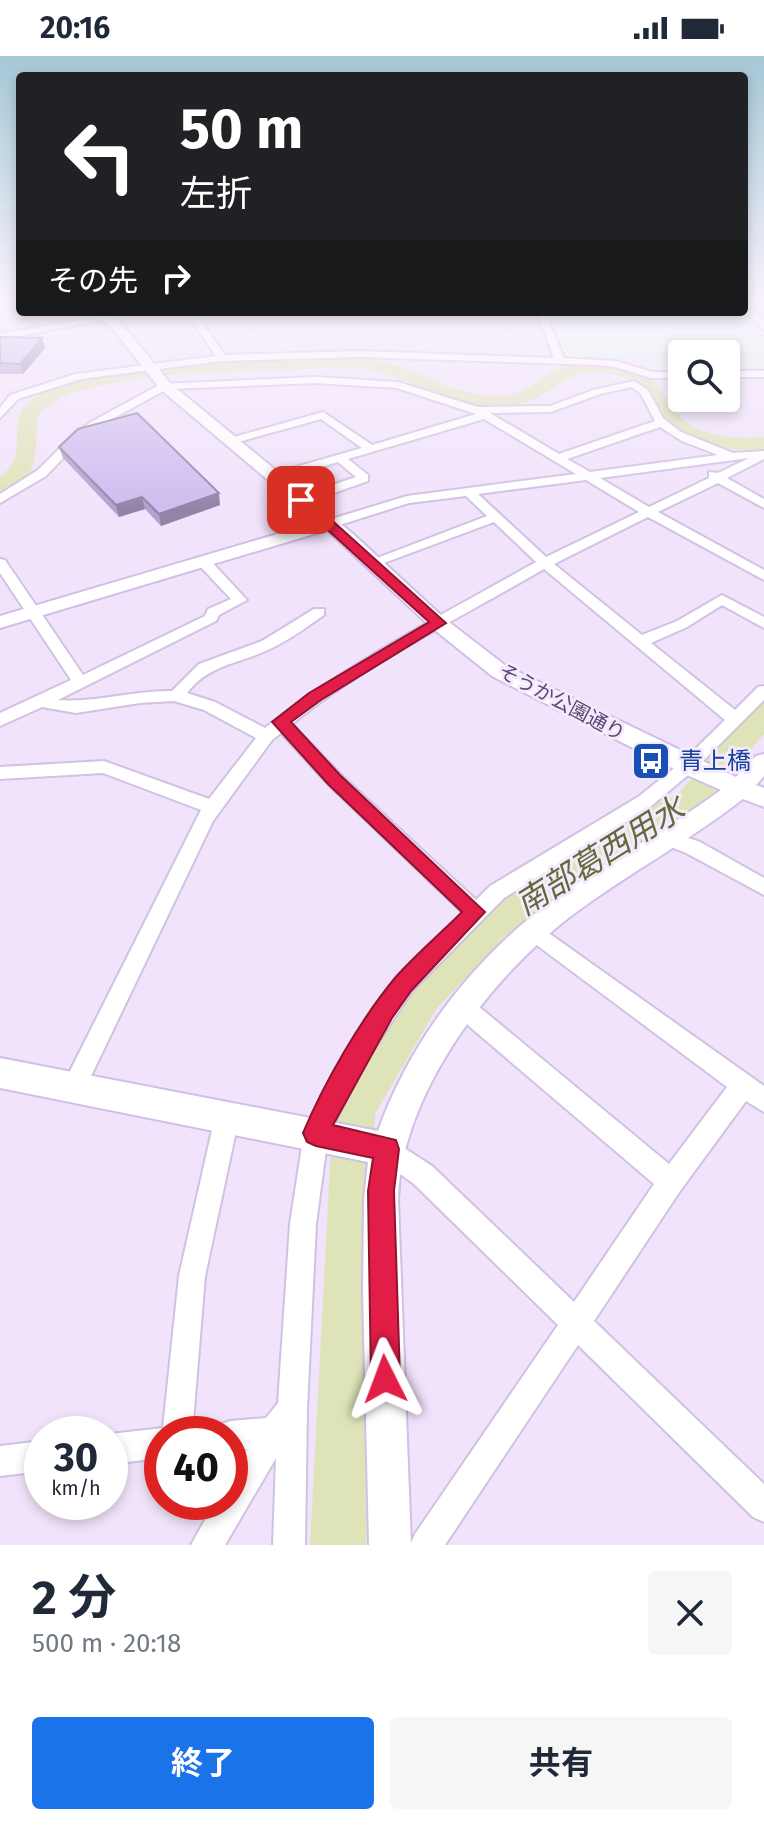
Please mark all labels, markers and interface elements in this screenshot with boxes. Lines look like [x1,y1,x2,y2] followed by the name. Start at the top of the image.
[40,10,110,46] text: 20:16
[180,96,303,163] text: 50 m
[48,104,152,208] icon: left
[180,172,252,216] text: 左折
[154,256,198,300] icon: right
[48,263,138,299] text: その先
[668,340,740,412] map controls
[668,340,740,412] button: search
[267,466,335,534] pin
[279,478,323,522] icon: arrive
[495,659,629,745] street label: そうか公園通り
[630,740,672,782] bus stop icon: 青上橋
[679,747,751,775] place label: 青上橋
[509,787,694,923] water label: 南部葛西用水
[343,1337,427,1421] position arrow
[144,1416,248,1520] speed limit sign: 40
[54,1434,98,1482] text: 30
[51,1476,101,1500] text: km/h
[32,1569,116,1627] text: 2 分
[648,1571,732,1655] button: close
[32,1628,181,1659] text: 500 m · 20:18
[32,1717,374,1809] button: 終了
[390,1717,732,1809] button: 共有

